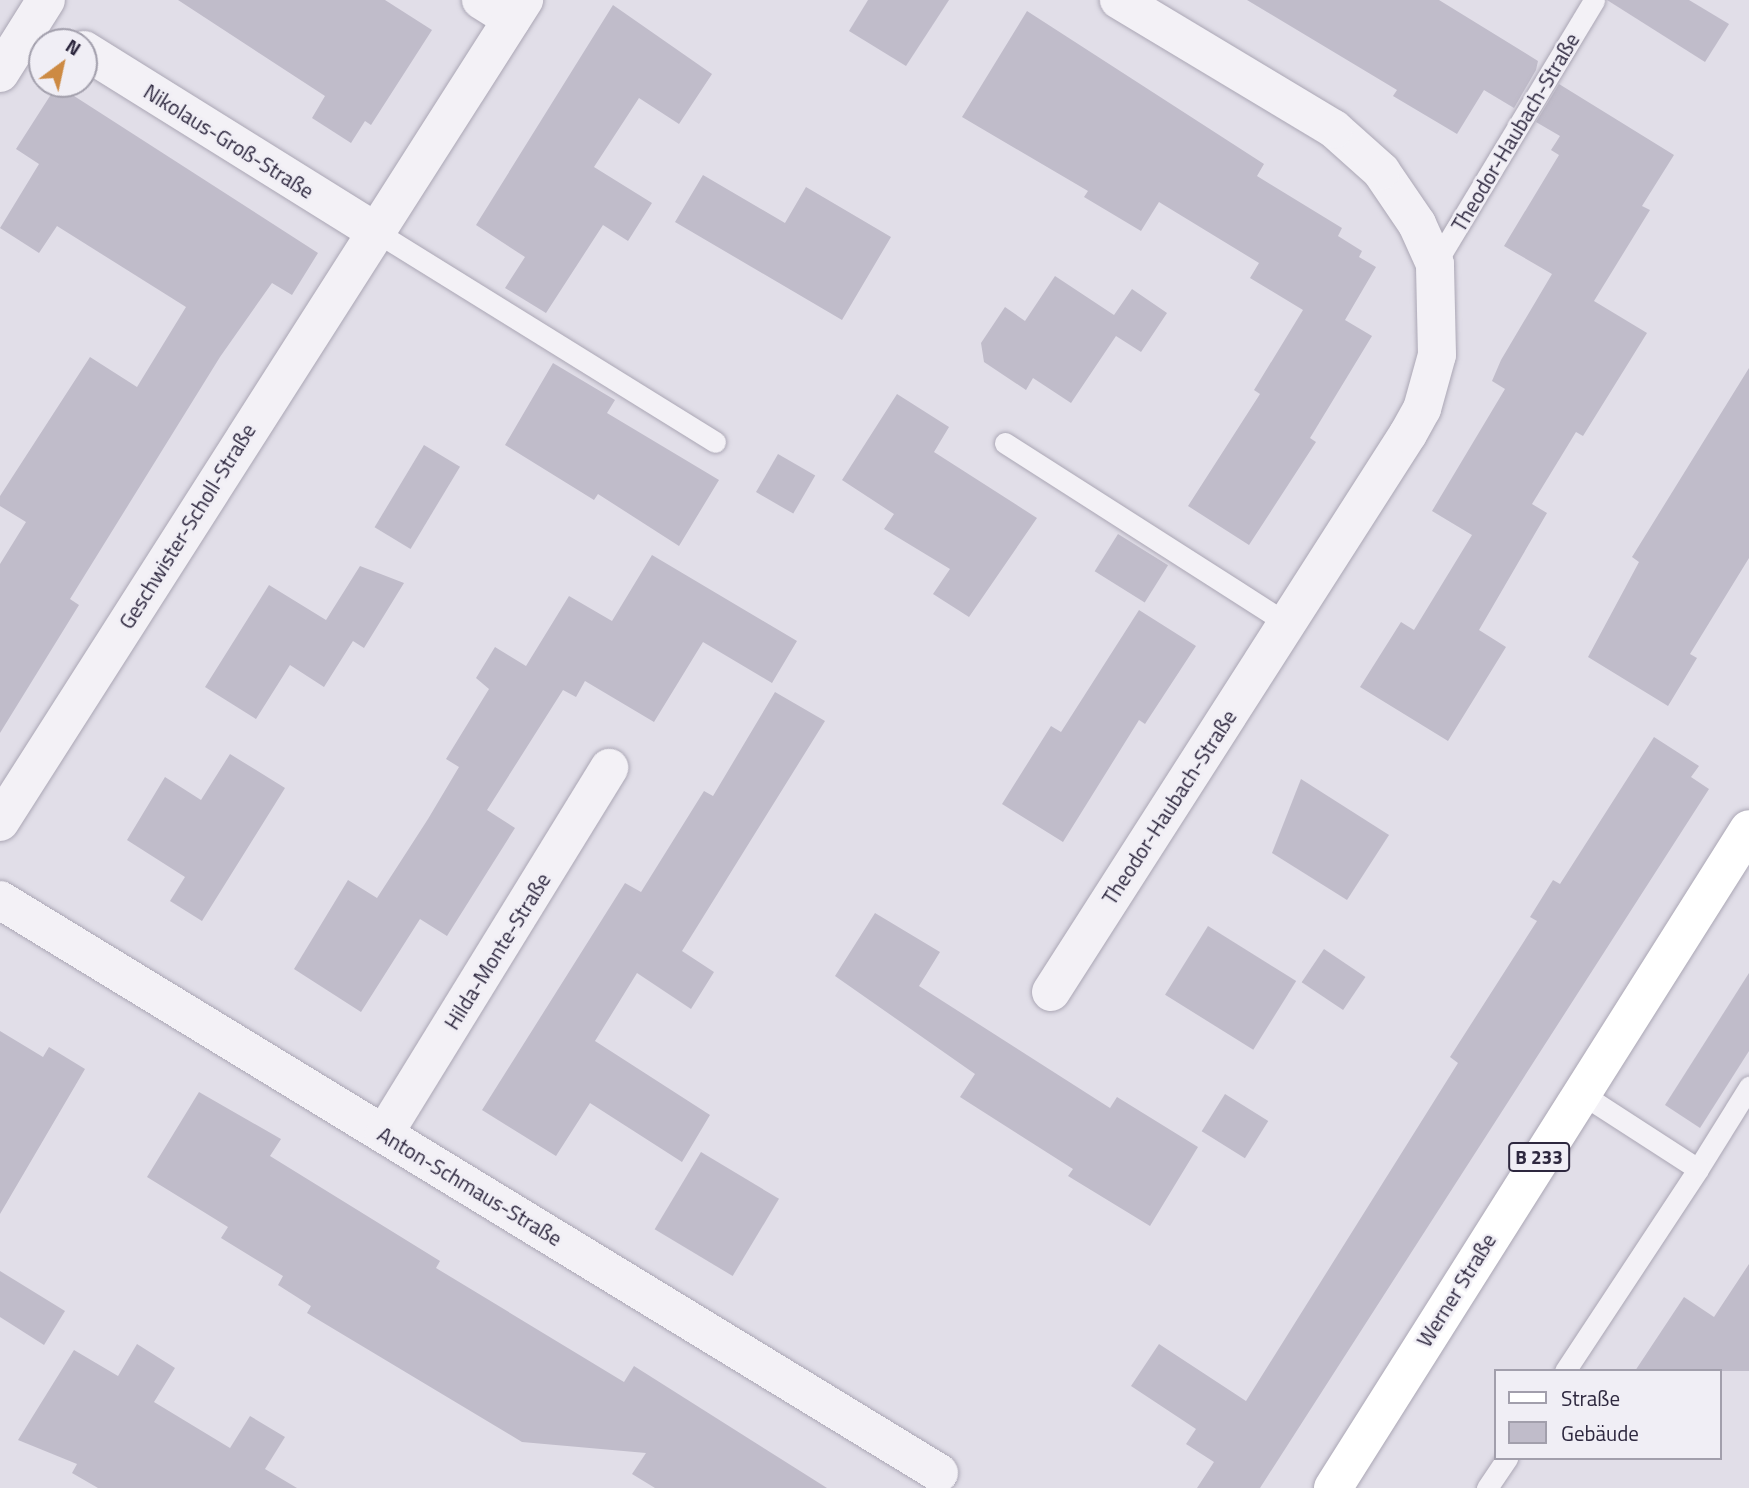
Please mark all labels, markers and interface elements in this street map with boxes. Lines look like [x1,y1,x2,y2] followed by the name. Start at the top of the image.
[28,28,98,98] north arrow
[1446,28,1584,236] street label: Theodor-Haubach-Straße
[60,31,87,62] text: N
[139,78,319,204] street label: Nikolaus-Groß-Straße
[113,419,261,633] street label: Geschwister-Scholl-Straße
[1097,705,1241,909] street label: Theodor-Haubach-Straße
[439,868,555,1034] street label: Hilda-Monte-Straße
[373,1121,567,1251] street label: Anton-Schmaus-Straße
[1508,1142,1570,1172] road number: B 233
[1411,1229,1501,1351] street label: Werner Straße
[1494,1369,1721,1460] legend
[1561,1382,1620,1414] text: Straße
[1561,1417,1639,1449] text: Gebäude

